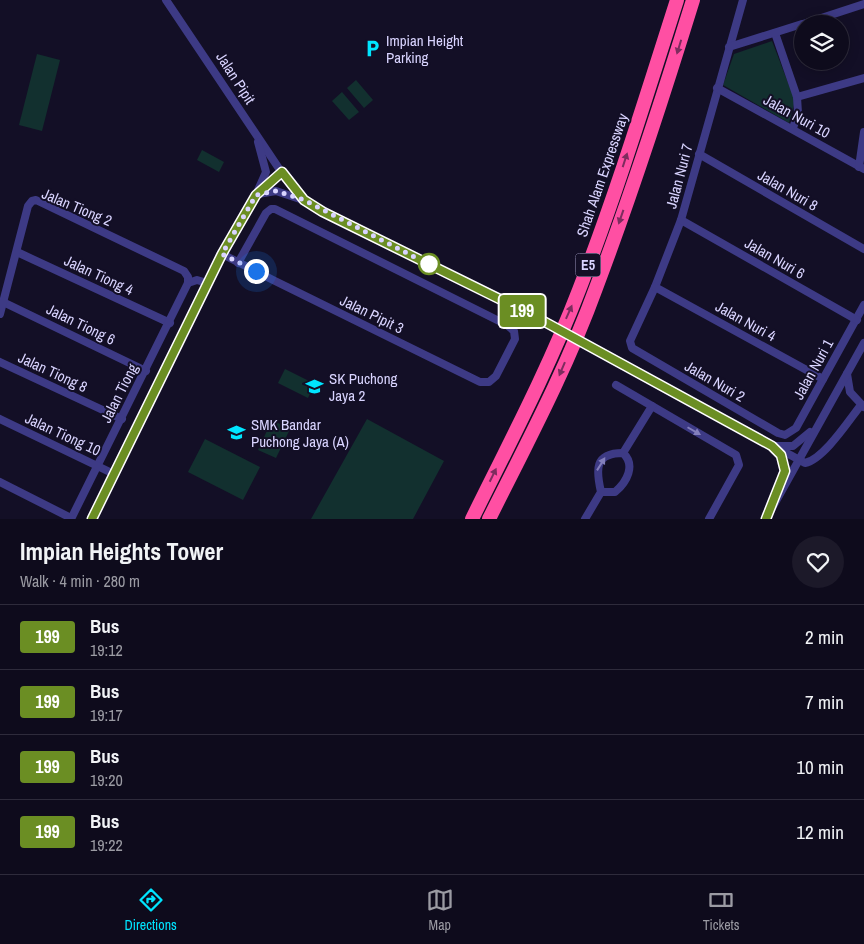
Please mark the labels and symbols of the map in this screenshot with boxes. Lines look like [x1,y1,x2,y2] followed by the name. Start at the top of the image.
[386,30,464,68] place label: Impian Height Parking
[362,39,382,59] parking icon: Impian Height Parking
[674,39,682,54] one-way arrow
[211,48,261,109] street label: Jalan Pipit
[760,89,834,143] street label: Jalan Nuri 10
[571,110,633,240] street label: Shah Alam Expressway
[660,141,698,211] street label: Jalan Nuri 7
[622,152,630,167] one-way arrow
[754,164,822,216] street label: Jalan Nuri 8
[39,183,115,231] street label: Jalan Tiong 2
[617,210,625,225] one-way arrow
[741,232,809,284] street label: Jalan Nuri 6
[61,250,137,300] street label: Jalan Tiong 4
[418,253,440,275] unlabelled marker
[576,254,600,276] road number: E5
[244,259,269,284] your location
[337,290,407,338] street label: Jalan Pipit 3
[493,295,551,327] line badge: 199
[712,296,780,346] street label: Jalan Nuri 4
[43,298,119,350] street label: Jalan Tiong 6
[566,305,574,319] one-way arrow
[788,335,838,403] street label: Jalan Nuri 1
[15,347,91,397] street label: Jalan Tiong 8
[681,355,749,407] street label: Jalan Nuri 2
[95,360,143,426] street label: Jalan Tiong
[558,361,566,376] one-way arrow
[329,368,398,406] place label: SK Puchong Jaya 2
[305,377,325,397] school or university icon: SK Puchong Jaya 2
[22,407,104,461] street label: Jalan Tiong 10
[251,414,349,452] place label: SMK Bandar Puchong Jaya (A)
[227,423,247,443] school or university icon: SMK Bandar Puchong Jaya (A)
[687,426,701,435] one-way arrow
[597,457,606,471] one-way arrow
[489,468,497,482] one-way arrow

